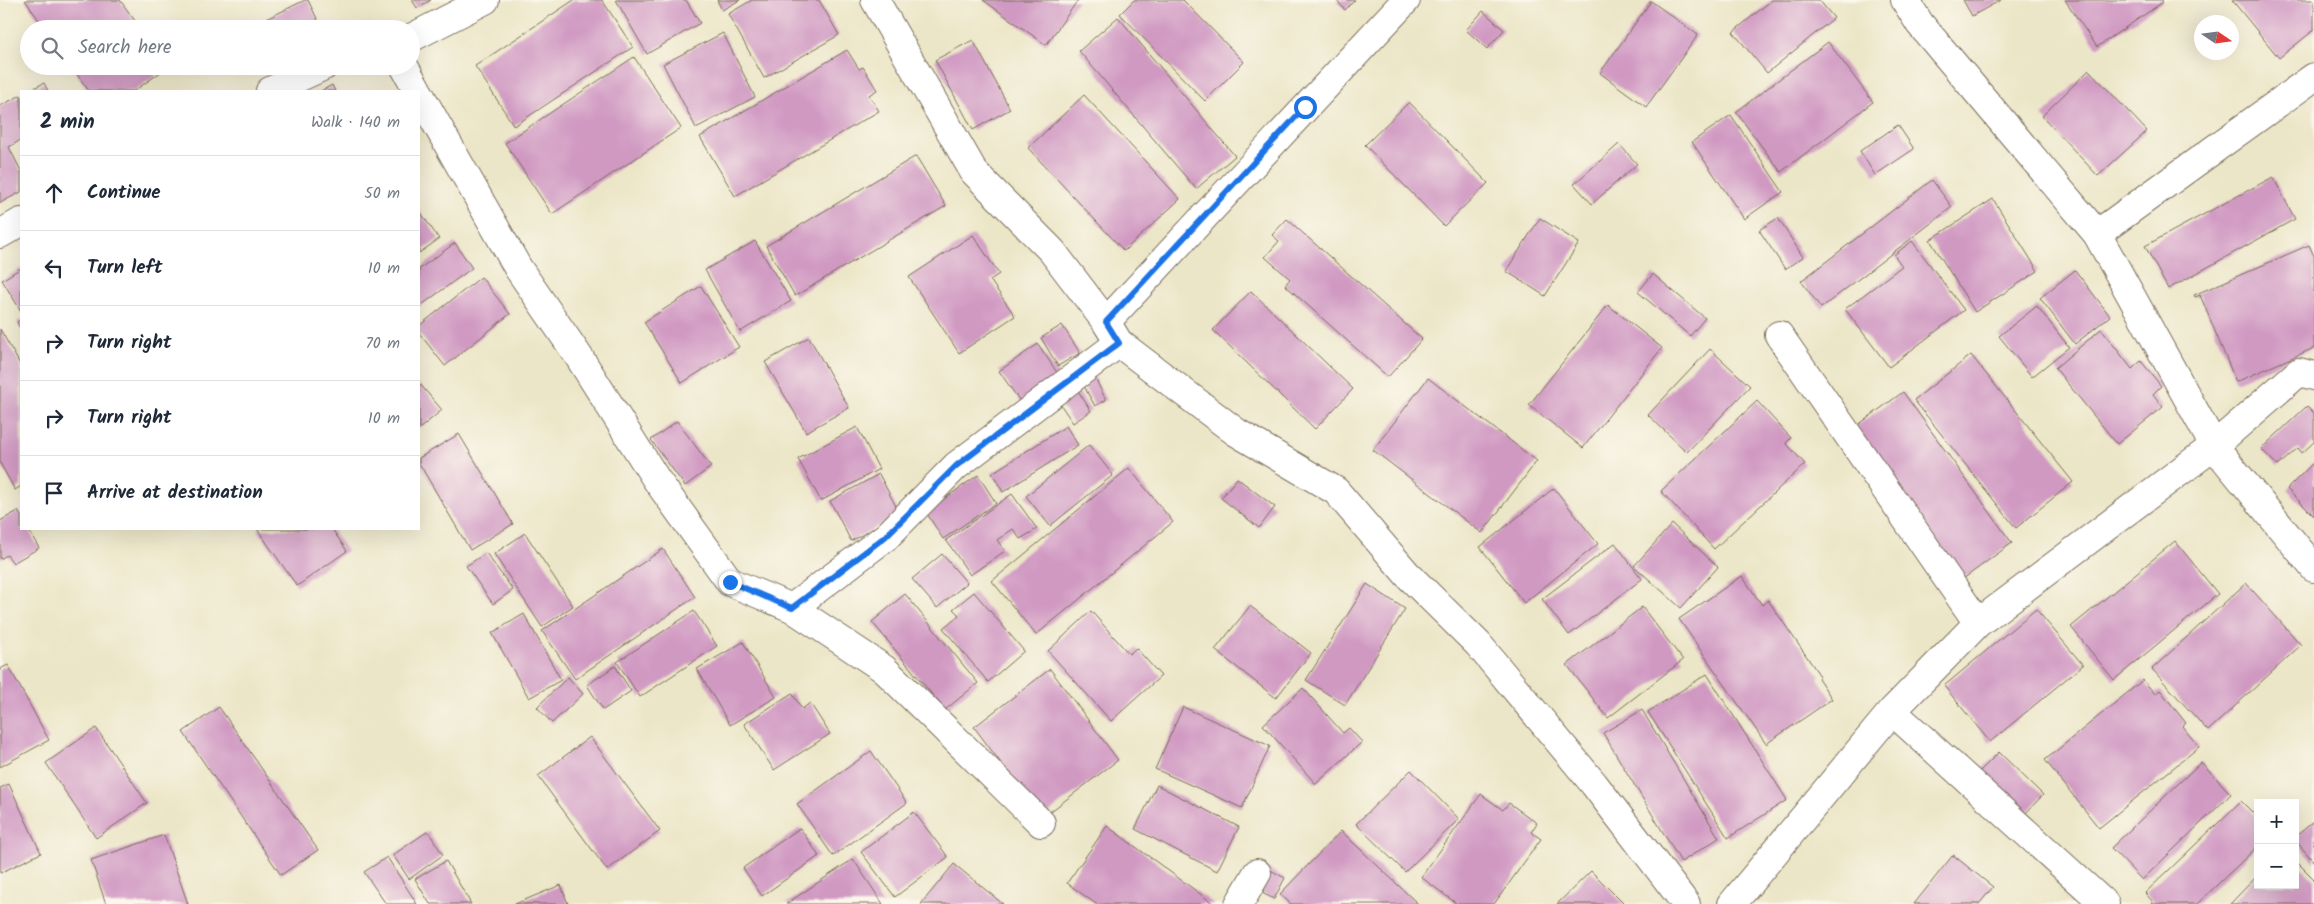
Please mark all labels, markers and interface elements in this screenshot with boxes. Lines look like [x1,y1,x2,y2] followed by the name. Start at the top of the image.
[2194,15,2239,60] north arrow
[20,20,420,75] search box
[78,33,172,63] text: Search here
[38,34,66,62] icon: search
[1294,96,1317,119] route start
[40,106,95,139] text: 2 min
[311,110,400,135] text: Walk · 140 m
[87,178,160,208] text: Continue
[40,179,68,207] icon: ahead
[364,181,400,206] text: 50 m
[87,253,162,283] text: Turn left
[40,254,68,282] icon: left
[368,256,400,281] text: 10 m
[87,328,172,358] text: Turn right
[40,329,68,357] icon: right
[365,331,400,356] text: 70 m
[87,403,172,433] text: Turn right
[40,404,68,432] icon: right
[368,406,400,431] text: 10 m
[87,478,263,508] text: Arrive at destination
[40,479,68,507] icon: arrive
[719,571,742,594] route end
[2254,799,2299,889] map controls
[2254,799,2299,844] button: +
[2254,844,2299,889] button: −

